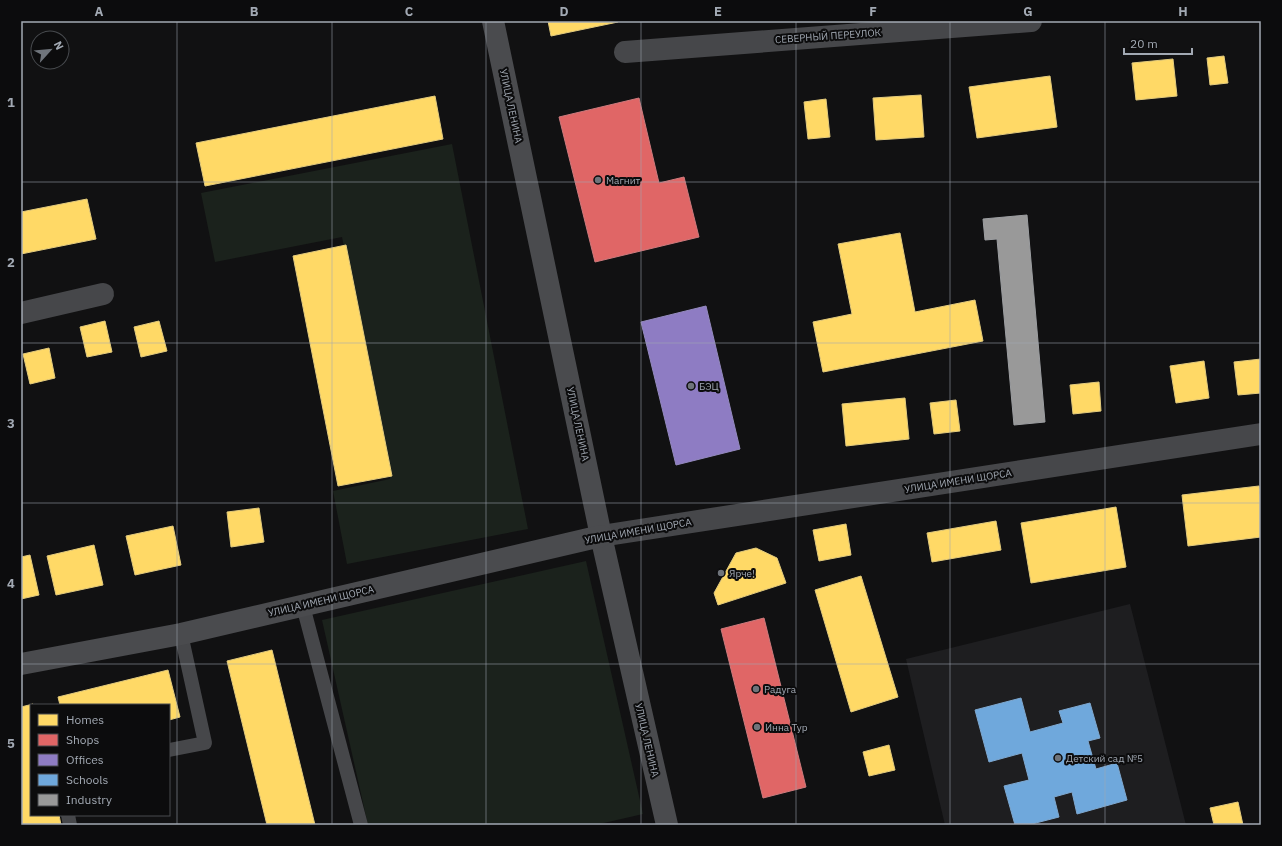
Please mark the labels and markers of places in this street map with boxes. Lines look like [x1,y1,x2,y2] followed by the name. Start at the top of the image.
[606,174,641,187] place label: Магнит
[593,175,603,185] marker: Магнит
[699,380,719,393] place label: БЭЦ
[686,381,696,391] marker: БЭЦ
[729,567,755,580] place label: Ярче!
[716,568,726,578] marker: Ярче!
[764,683,797,696] place label: Радуга
[751,684,761,694] marker: Радуга
[765,721,808,734] place label: Инна Тур
[752,722,762,732] marker: Инна Тур
[1066,752,1143,765] place label: Детский сад №5
[1053,753,1063,763] marker: Детский сад №5

